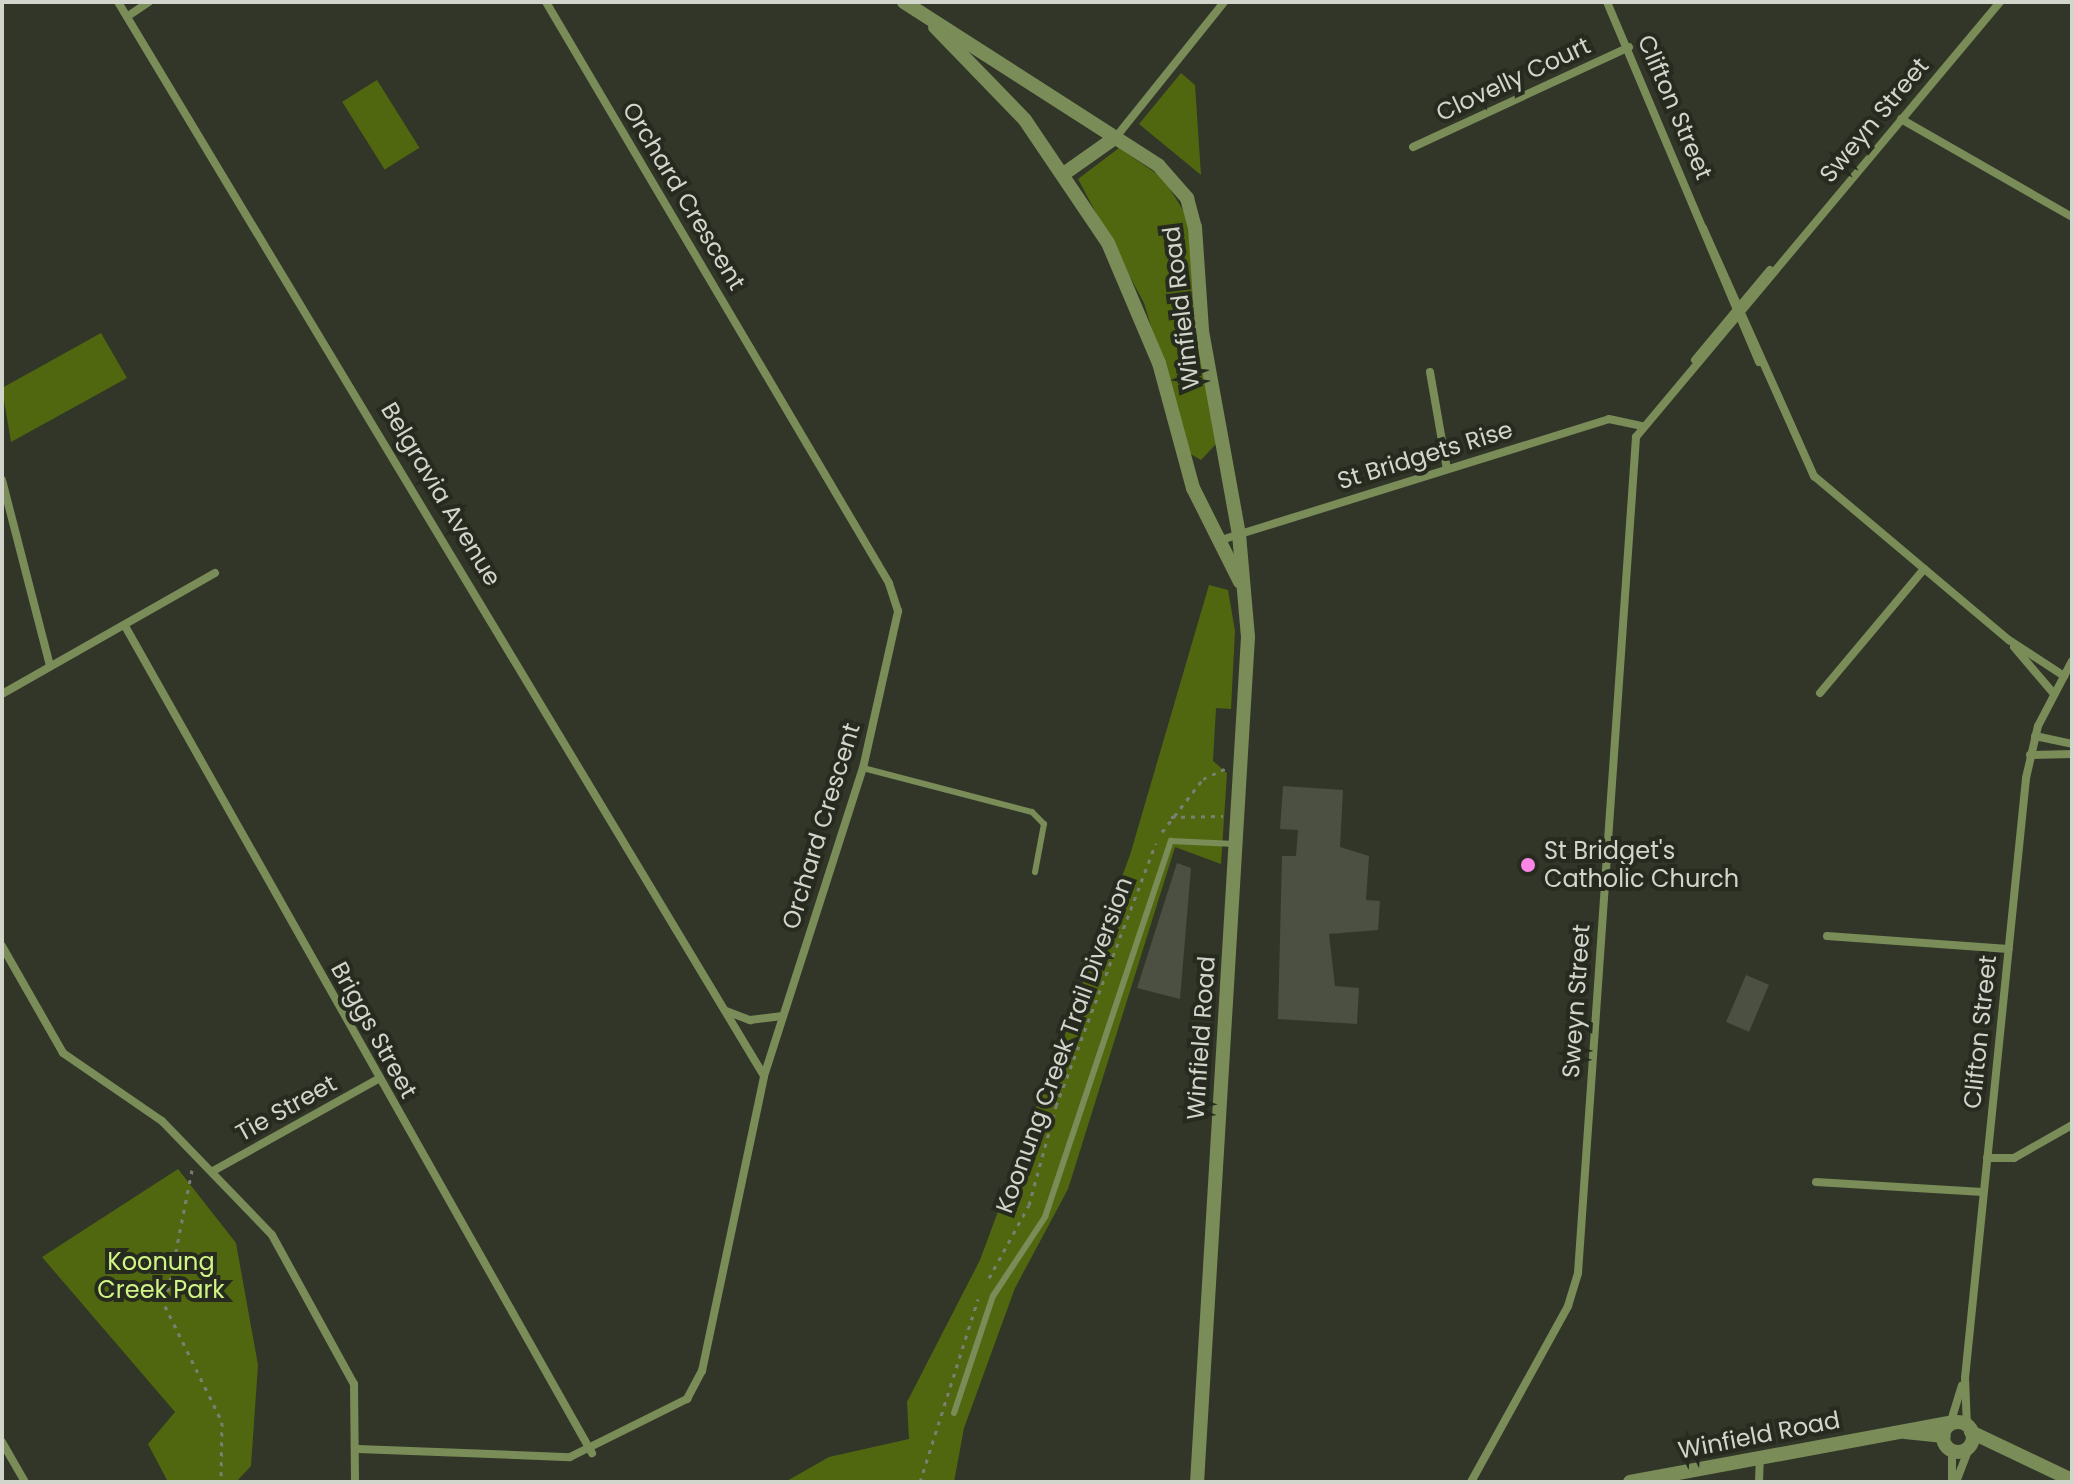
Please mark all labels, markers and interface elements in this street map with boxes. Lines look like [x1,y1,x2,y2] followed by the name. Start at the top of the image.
[1632,30,1718,184] street label: Clifton Street
[1431,31,1595,127] street label: Clovelly Court
[1813,52,1935,188] street label: Sweyn Street
[617,97,751,295] street label: Orchard Crescent
[1157,225,1205,391] street label: Winfield Road
[375,397,507,591] street label: Belgravia Avenue
[1334,415,1516,495] street label: St Bridgets Rise
[776,719,866,933] street label: Orchard Crescent
[1544,837,1739,893] place label: St Bridget's Catholic Church
[1519,856,1537,874] marker: St Bridget's Catholic Church
[990,873,1138,1217] street label: Koonung Creek Trail Diversion
[1556,923,1596,1079] street label: Sweyn Street
[1958,954,2002,1110] street label: Clifton Street
[1181,955,1221,1121] street label: Winfield Road
[325,957,423,1103] street label: Briggs Street
[231,1069,341,1147] street label: Tie Street
[97,1248,225,1304] park label: Koonung Creek Park
[1676,1405,1842,1465] street label: Winfield Road

